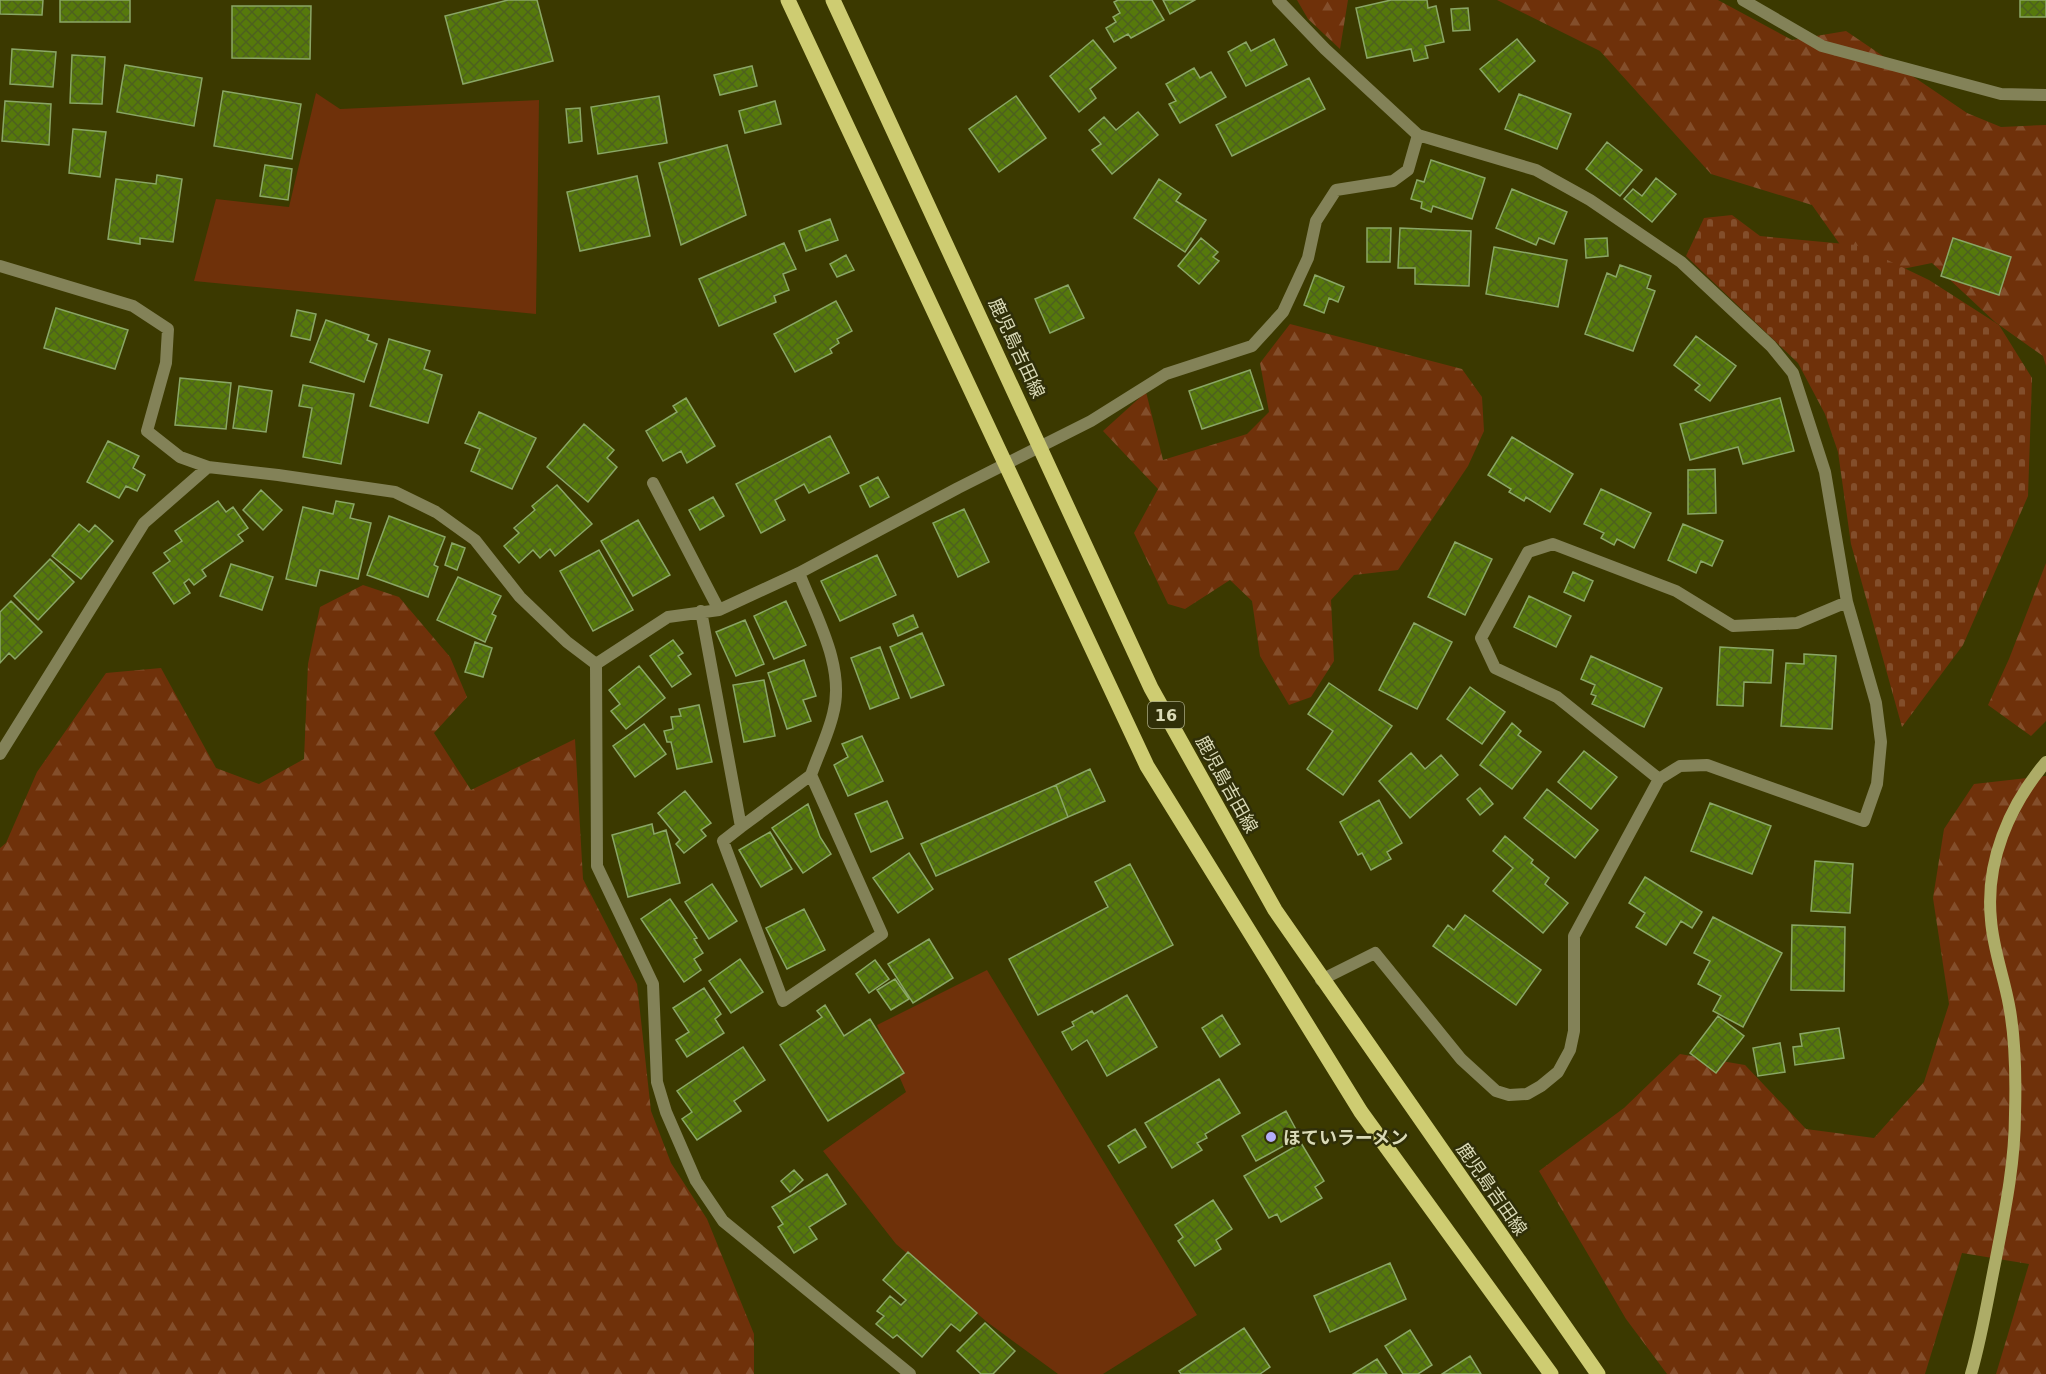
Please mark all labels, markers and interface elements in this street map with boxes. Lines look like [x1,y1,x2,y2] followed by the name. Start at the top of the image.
[985,295,1049,401] street label: 鹿児島吉田線
[1148,702,1184,728] road number: 16
[1192,732,1262,836] street label: 鹿児島吉田線
[1283,1127,1408,1148] place label: ほていラーメン
[1264,1130,1278,1144] marker: ほていラーメン
[1452,1139,1532,1239] street label: 鹿児島吉田線

